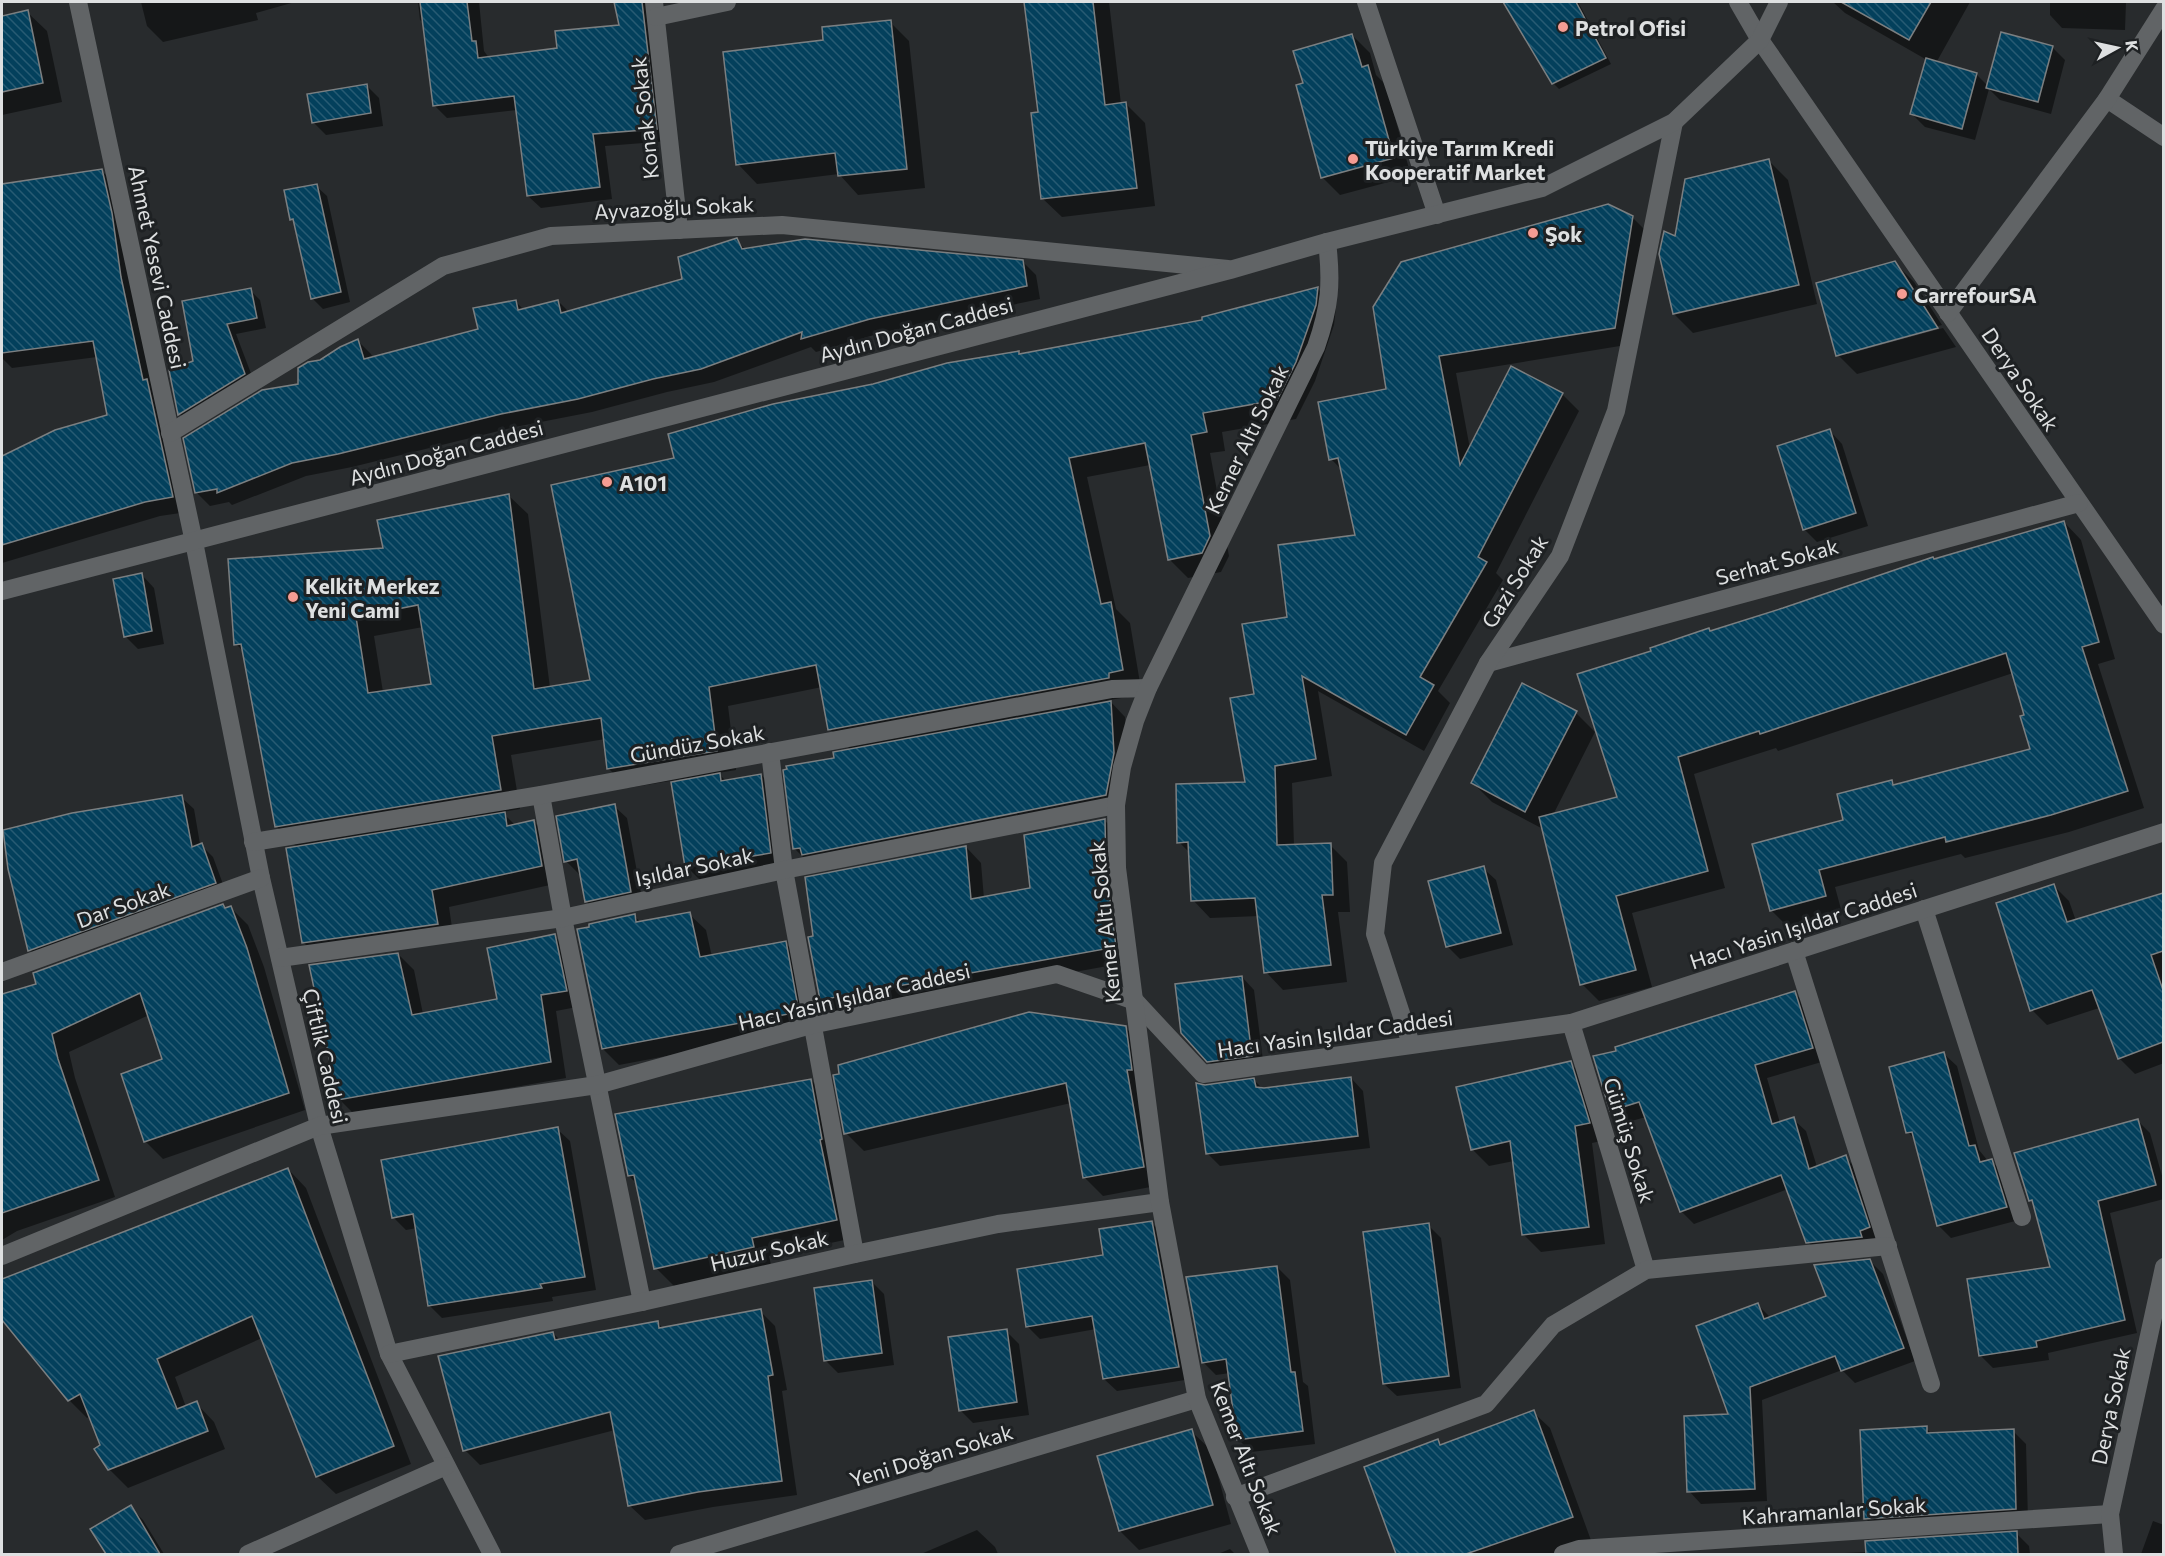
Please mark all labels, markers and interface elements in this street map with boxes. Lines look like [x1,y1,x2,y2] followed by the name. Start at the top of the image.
[1575,15,1686,40] place label: Petrol Ofisi
[2087,18,2147,78] north arrow
[1556,20,1570,34] marker: Petrol Ofisi
[2122,39,2143,53] text: K
[625,56,663,180] street label: Konak Sokak
[1365,135,1554,184] place label: Türkiye Tarım Kredi Kooperatif Market
[1346,152,1360,166] marker: Türkiye Tarım Kredi Kooperatif Market
[124,163,192,371] street label: Ahmet Yesevi Caddesi
[593,190,755,224] street label: Ayvazoğlu Sokak
[1545,221,1582,246] place label: Şok
[1526,226,1540,240] marker: Şok
[1914,282,2037,307] place label: CarrefourSA
[1895,287,1909,301] marker: CarrefourSA
[816,291,1016,367] street label: Aydın Doğan Caddesi
[1977,323,2065,435] street label: Derya Sokak
[1199,360,1293,518] street label: Kemer Altı Sokak
[346,414,546,490] street label: Aydın Doğan Caddesi
[619,470,667,495] place label: A101
[600,475,614,489] marker: A101
[1476,530,1552,632] street label: Gazi Sokak
[1713,533,1841,589] street label: Serhat Sokak
[305,573,440,622] place label: Kelkit Merkez Yeni Cami
[286,590,300,604] marker: Kelkit Merkez Yeni Cami
[628,719,766,767] street label: Gündüz Sokak
[1083,840,1125,1004] street label: Kemer Altı Sokak
[633,841,755,891] street label: Işıldar Sokak
[73,876,173,932] street label: Dar Sokak
[1686,876,1920,974] street label: Hacı Yasin Işıldar Caddesi
[736,957,972,1035] street label: Hacı Yasin Işıldar Caddesi
[298,986,354,1126] street label: Çiftlik Caddesi
[1216,1004,1454,1062] street label: Hacı Yasin Işıldar Caddesi
[1599,1074,1661,1206] street label: Gümüş Sokak
[707,1224,831,1276] street label: Huzur Sokak
[2085,1345,2135,1467] street label: Derya Sokak
[1206,1378,1288,1538] street label: Kemer Altı Sokak
[846,1418,1016,1492] street label: Yeni Doğan Sokak
[1741,1491,1927,1529] street label: Kahramanlar Sokak

